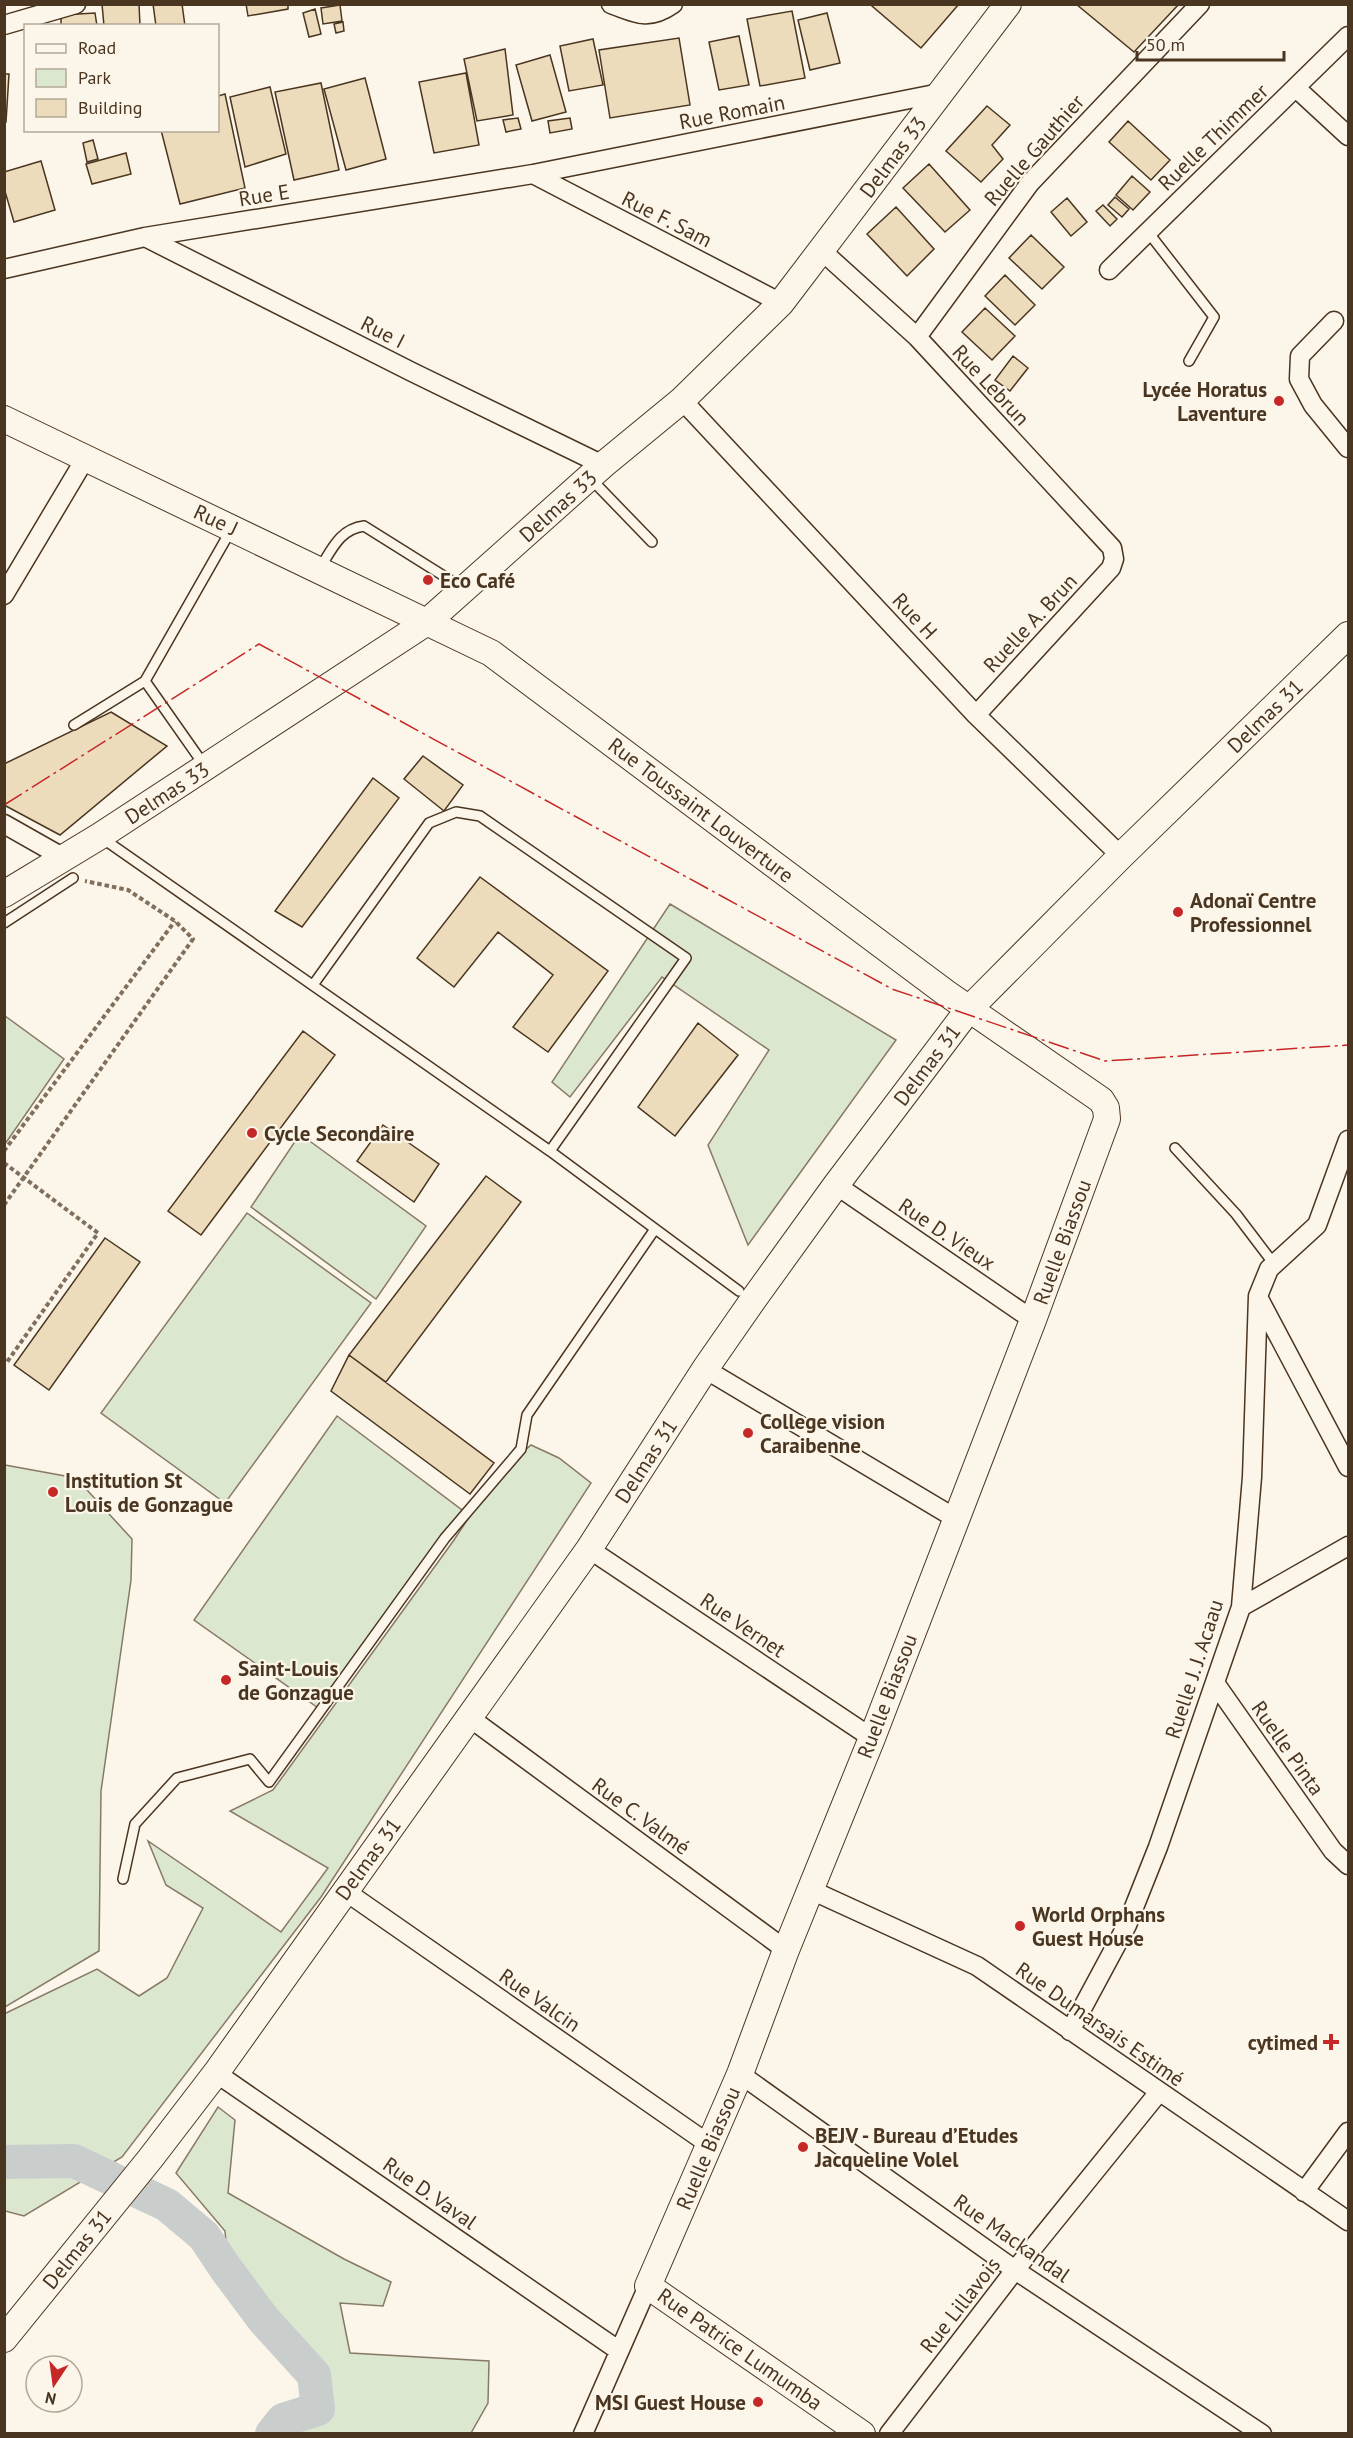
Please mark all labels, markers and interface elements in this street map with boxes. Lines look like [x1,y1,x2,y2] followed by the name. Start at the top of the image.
[24,24,219,132] legend
[1137,24,1284,62] scale bar
[1146,33,1185,56] text: 50 m
[78,36,116,59] text: Road
[78,66,111,89] text: Park
[1152,78,1274,196] street label: Ruelle Thimmer
[677,89,787,135] street label: Rue Romain
[978,89,1090,211] street label: Ruelle Gauthier
[78,96,142,119] text: Building
[854,111,932,203] street label: Delmas 33
[237,178,291,212] street label: Rue E
[617,185,717,253] street label: Rue F. Sam
[356,310,410,354] street label: Rue I
[947,339,1035,431] street label: Rue Lebrun
[1143,376,1267,427] place label: Lycée Horatus Laventure
[1272,394,1286,408] marker: Lycée Horatus Laventure
[514,464,602,548] street label: Delmas 33
[189,498,243,542] street label: Rue J
[440,567,515,594] place label: Eco Café
[977,568,1083,678] street label: Ruelle A. Brun
[421,573,435,587] marker: Eco Café
[887,587,943,645] street label: Rue H
[1221,673,1309,759] street label: Delmas 31
[603,731,799,889] street label: Rue Toussaint Louverture
[120,756,214,830] street label: Delmas 33
[1190,887,1316,938] place label: Adonaï Centre Professionnel
[1171,905,1185,919] marker: Adonaï Centre Professionnel
[888,1019,966,1111] street label: Delmas 31
[264,1120,414,1147] place label: Cycle Secondaire
[245,1126,259,1140] marker: Cycle Secondaire
[1027,1176,1097,1308] street label: Ruelle Biassou
[893,1192,1001,1276] street label: Rue D. Vieux
[760,1408,885,1459] place label: College vision Caraibenne
[609,1414,683,1508] street label: Delmas 31
[741,1426,755,1440] marker: College vision Caraibenne
[65,1467,233,1518] place label: Institution St Louis de Gonzague
[46,1485,60,1499] marker: Institution St Louis de Gonzague
[695,1587,791,1663] street label: Rue Vernet
[1159,1596,1229,1742] street label: Ruelle J. J. Acaau
[851,1630,923,1762] street label: Ruelle Biassou
[238,1655,354,1706] place label: Saint-Louis de Gonzague
[219,1673,233,1687] marker: Saint-Louis de Gonzague
[1246,1696,1330,1800] street label: Ruelle Pinta
[587,1771,695,1861] street label: Rue C. Valmé
[329,1812,407,1906] street label: Delmas 31
[1032,1901,1165,1952] place label: World Orphans Guest House
[1013,1919,1027,1933] marker: World Orphans Guest House
[1011,1956,1189,2092] street label: Rue Dumarsais Estimé
[494,1962,586,2038] street label: Rue Valcin
[1248,2029,1318,2056] place label: cytimed
[1322,2033,1340,2051] marker: cytimed
[670,2082,746,2214] street label: Ruelle Biassou
[814,2122,1018,2173] place label: BEJV - Bureau d’Etudes Jacqueline Volel
[796,2140,810,2154] marker: BEJV - Bureau d’Etudes Jacqueline Volel
[378,2151,482,2235] street label: Rue D. Vaval
[948,2188,1076,2288] street label: Rue Mackandal
[37,2203,117,2295] street label: Delmas 31
[914,2252,1006,2358] street label: Rue Lillavois
[652,2282,828,2416] street label: Rue Patrice Lumumba
[24,2354,84,2414] north arrow
[43,2388,58,2410] text: N
[595,2389,746,2416] place label: MSI Guest House
[751,2395,765,2409] marker: MSI Guest House

